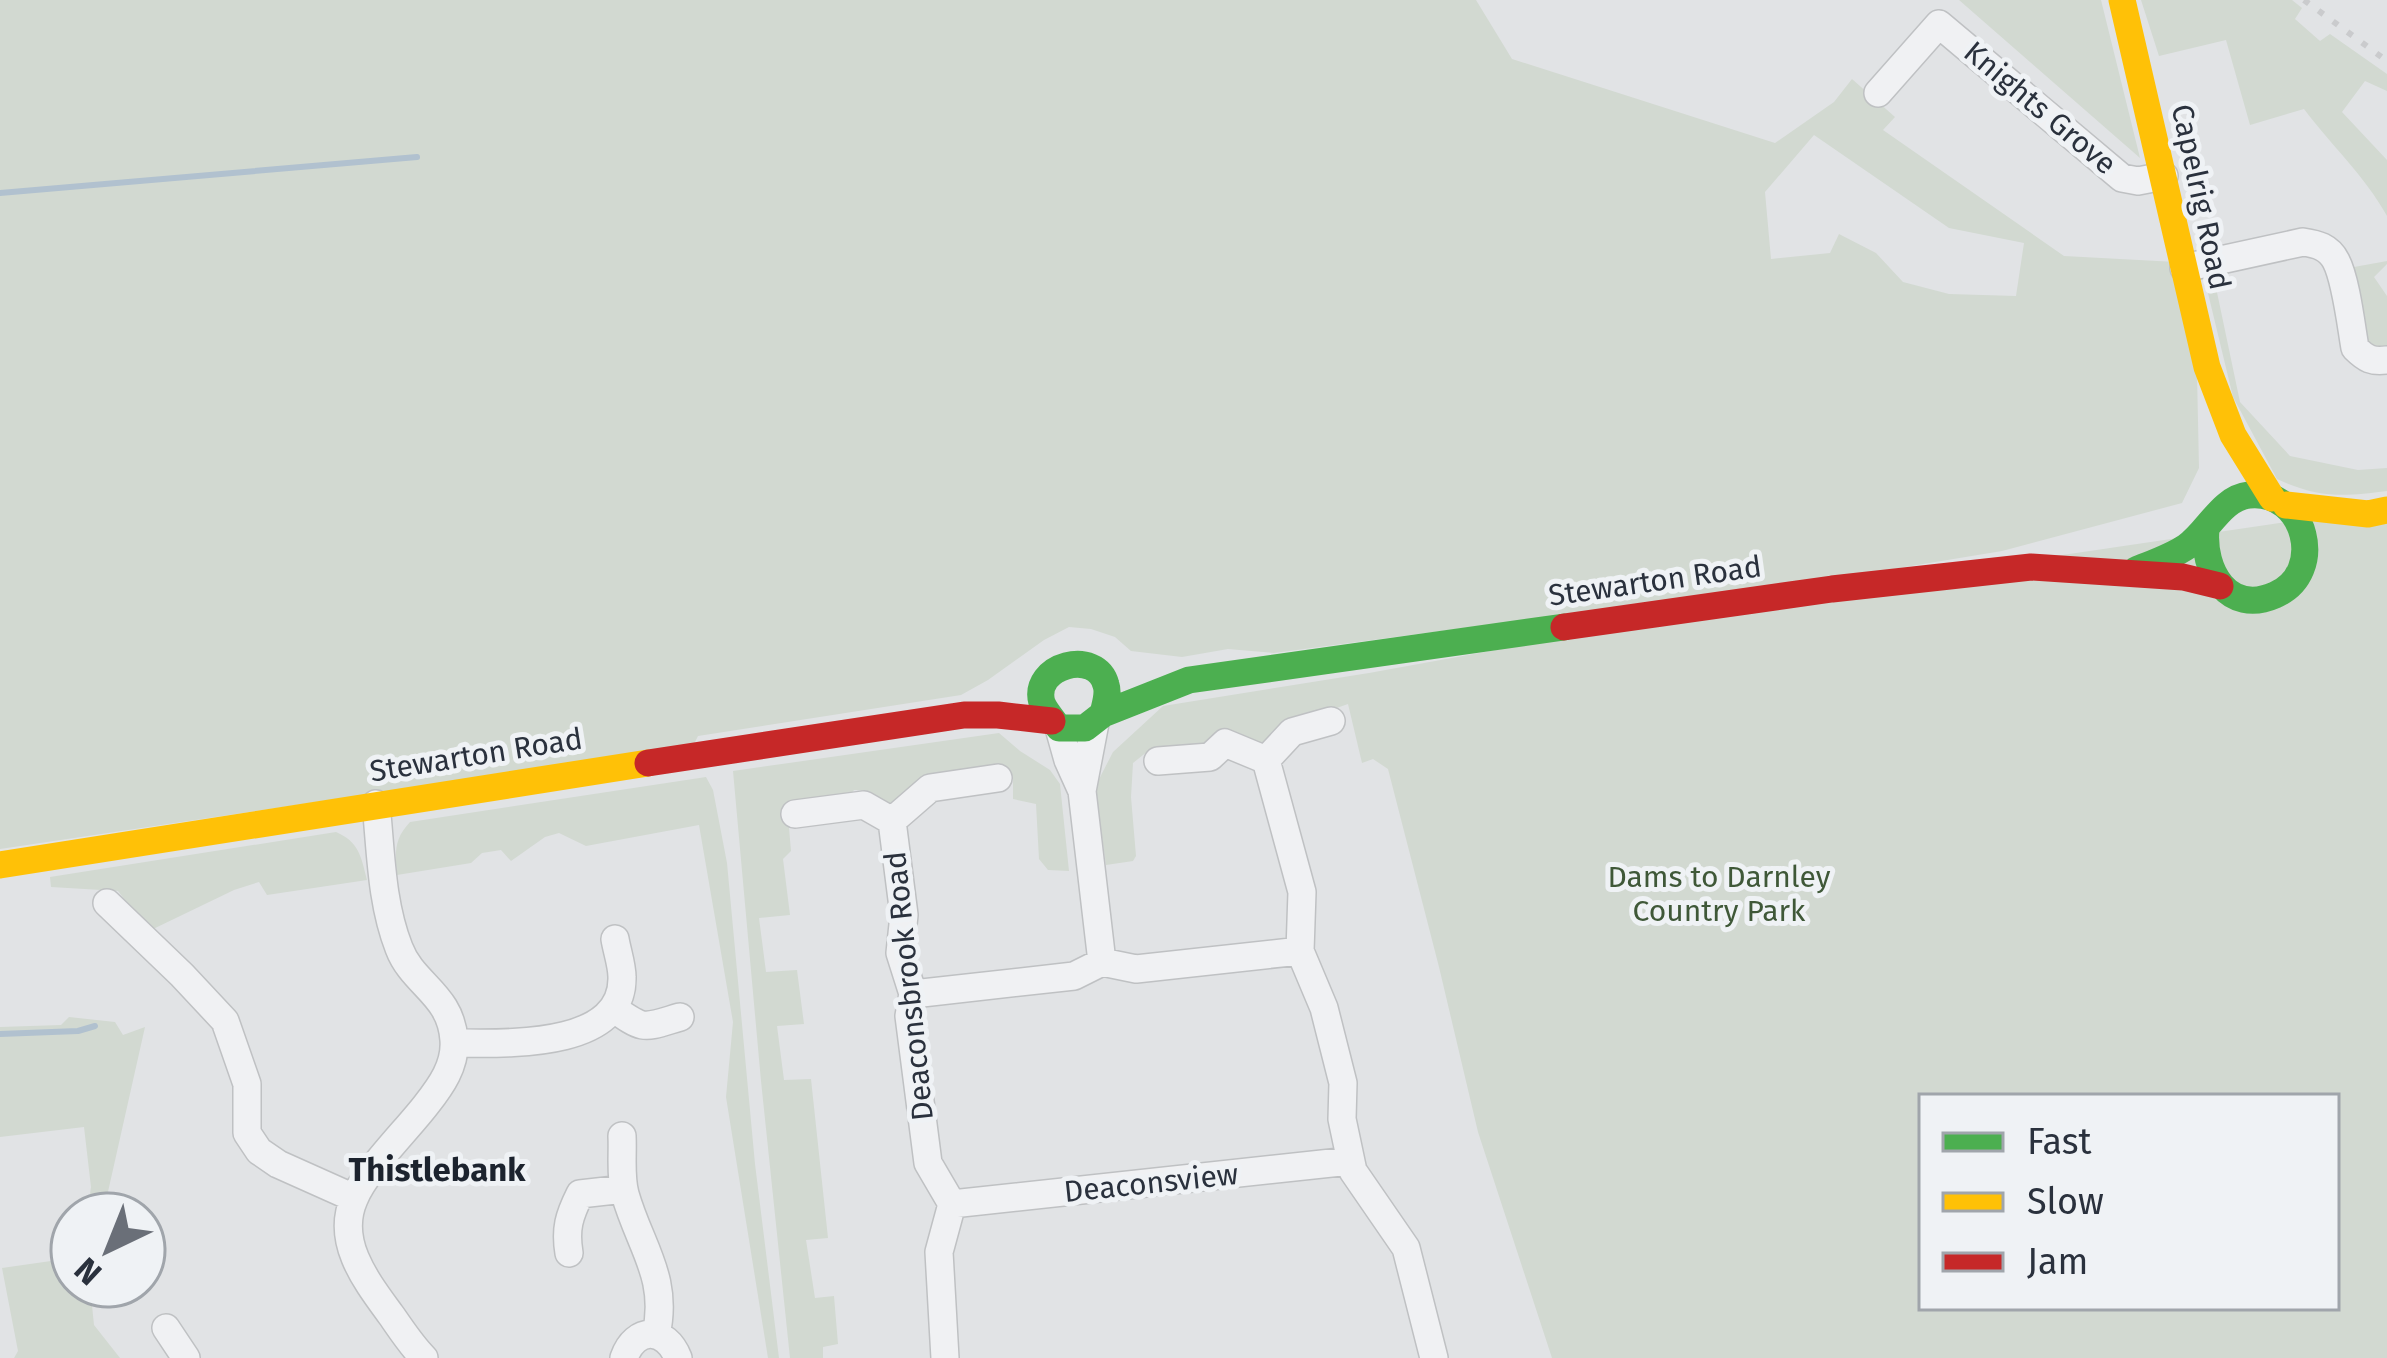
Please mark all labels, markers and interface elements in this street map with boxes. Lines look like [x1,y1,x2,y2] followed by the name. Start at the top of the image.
[1957,34,2123,182] street label: Knights Grove
[2164,101,2238,293] street label: Capelrig Road
[1546,548,1764,614] street label: Stewarton Road
[367,720,585,790] street label: Stewarton Road
[877,850,941,1122] street label: Deaconsbrook Road
[1608,859,1831,929] park label: Dams to Darnley Country Park
[1919,1094,2339,1310] legend
[2027,1120,2092,1164] text: Fast
[348,1150,526,1190] district label: Thistlebank
[1062,1156,1240,1210] street label: Deaconsview
[2027,1180,2104,1224] text: Slow
[48,1190,168,1310] north arrow
[2027,1240,2088,1284] text: Jam
[67,1249,110,1293] text: N

